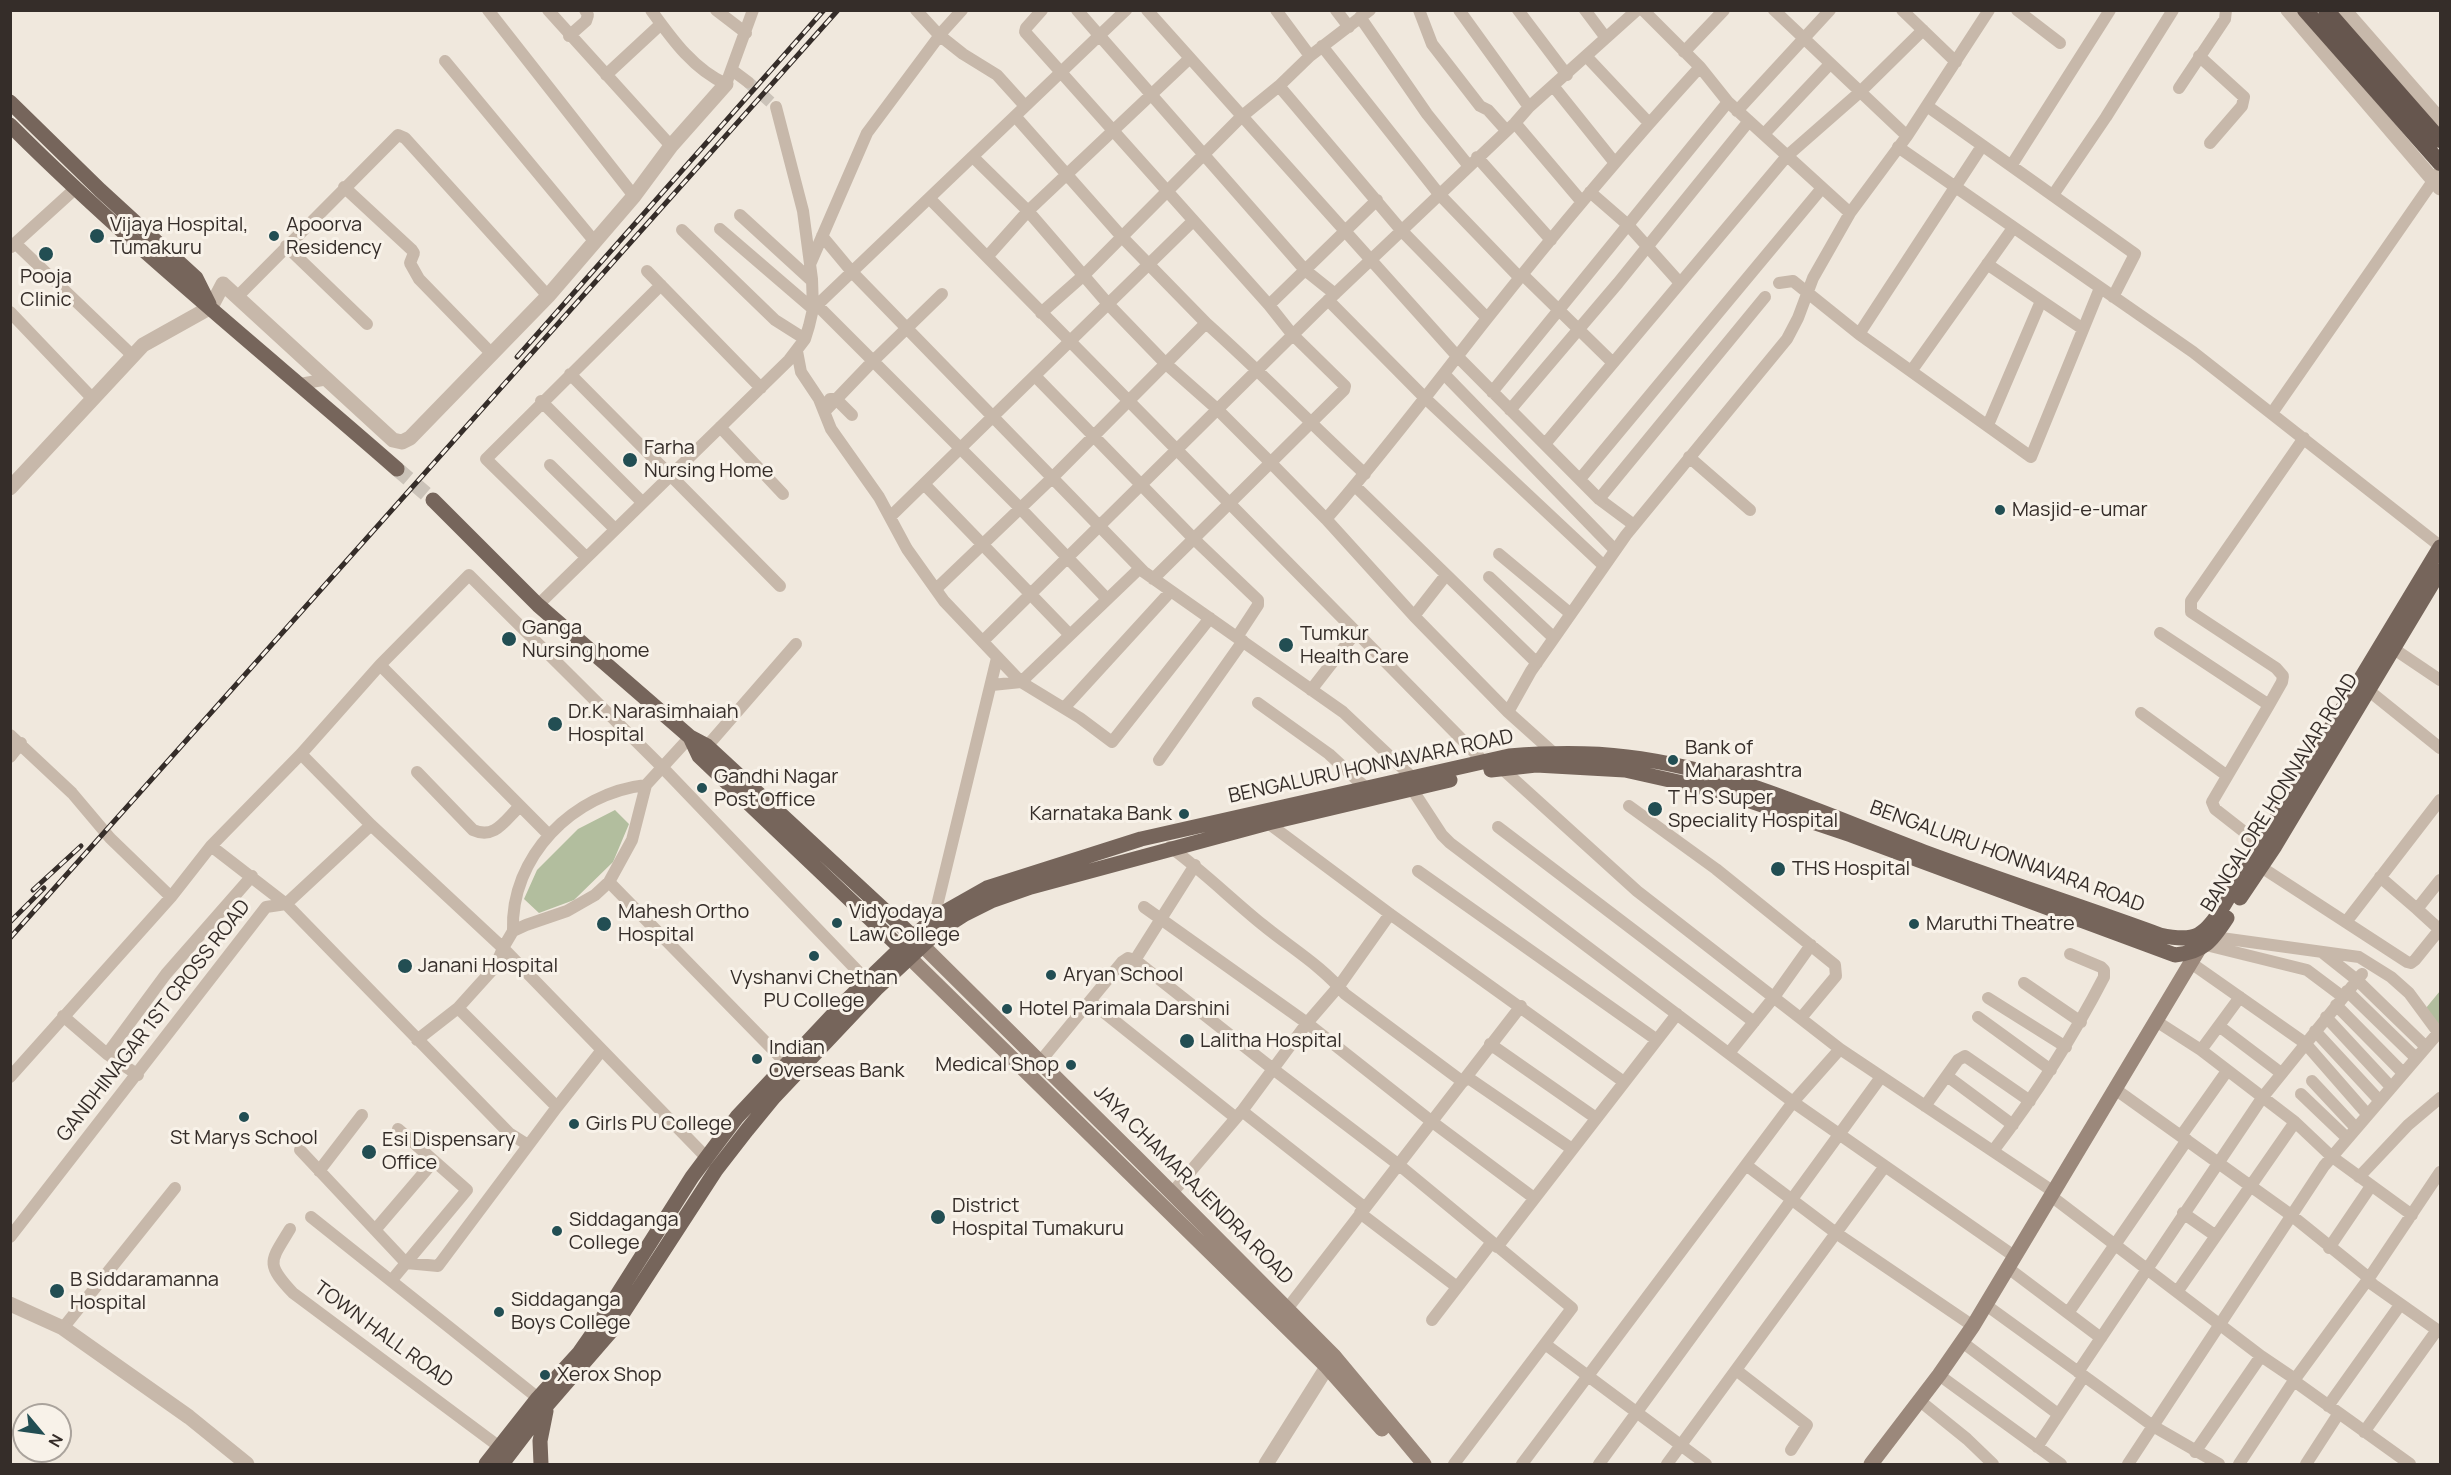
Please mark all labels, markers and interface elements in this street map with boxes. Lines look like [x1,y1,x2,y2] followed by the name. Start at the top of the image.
[110,213,249,260] place label: Vijaya Hospital, Tumakuru
[286,213,382,260] place label: Apoorva Residency
[88,227,106,245] marker: Vijaya Hospital, Tumakuru
[267,229,281,243] marker: Apoorva Residency
[37,245,55,263] marker: Pooja Clinic
[20,265,72,312] place label: Pooja Clinic
[644,436,773,483] place label: Farha Nursing Home
[621,451,639,469] marker: Farha Nursing Home
[2012,498,2148,522] place label: Masjid-e-umar
[1993,503,2007,517] marker: Masjid-e-umar
[522,616,650,663] place label: Ganga Nursing home
[1300,622,1409,669] place label: Tumkur Health Care
[500,630,518,648] marker: Ganga Nursing home
[1277,636,1295,654] marker: Tumkur Health Care
[2196,669,2364,917] street label: BANGALORE HONNAVAR ROAD
[568,700,739,747] place label: Dr.K. Narasimhaiah Hospital
[546,715,564,733] marker: Dr.K. Narasimhaiah Hospital
[1226,725,1516,809] street label: BENGALURU HONNAVARA ROAD
[1685,736,1802,783] place label: Bank of Maharashtra
[1666,753,1680,767] marker: Bank of Maharashtra
[714,765,838,812] place label: Gandhi Nagar Post Office
[695,781,709,795] marker: Gandhi Nagar Post Office
[1668,786,1838,833] place label: T H S Super Speciality Hospital
[1866,796,2148,918] street label: BENGALURU HONNAVARA ROAD
[1646,800,1664,818] marker: T H S Super Speciality Hospital
[1030,802,1172,826] place label: Karnataka Bank
[1177,807,1191,821] marker: Karnataka Bank
[1792,857,1910,881] place label: THS Hospital
[1769,860,1787,878] marker: THS Hospital
[52,895,256,1147] street label: GANDHINAGAR 1ST CROSS ROAD
[618,900,749,947] place label: Mahesh Ortho Hospital
[849,900,960,947] place label: Vidyodaya Law College
[1926,912,2075,936] place label: Maruthi Theatre
[595,915,613,933] marker: Mahesh Ortho Hospital
[830,916,844,930] marker: Vidyodaya Law College
[1907,917,1921,931] marker: Maruthi Theatre
[807,949,821,963] marker: Vyshanvi Chethan PU College
[418,954,558,978] place label: Janani Hospital
[396,957,414,975] marker: Janani Hospital
[1063,963,1183,987] place label: Aryan School
[730,966,898,1013] place label: Vyshanvi Chethan PU College
[1044,968,1058,982] marker: Aryan School
[1019,997,1230,1021] place label: Hotel Parimala Darshini
[1000,1002,1014,1016] marker: Hotel Parimala Darshini
[1200,1029,1342,1053] place label: Lalitha Hospital
[1178,1032,1196,1050] marker: Lalitha Hospital
[769,1036,904,1083] place label: Indian Overseas Bank
[750,1052,764,1066] marker: Indian Overseas Bank
[935,1053,1059,1077] place label: Medical Shop
[1064,1058,1078,1072] marker: Medical Shop
[1088,1080,1298,1290] street label: JAYA CHAMARAJENDRA ROAD
[237,1110,251,1124] marker: St Marys School
[586,1112,732,1136] place label: Girls PU College
[567,1117,581,1131] marker: Girls PU College
[170,1126,318,1150] place label: St Marys School
[382,1128,516,1175] place label: Esi Dispensary Office
[360,1143,378,1161] marker: Esi Dispensary Office
[952,1194,1124,1241] place label: District Hospital Tumakuru
[569,1208,679,1255] place label: Siddaganga College
[929,1208,947,1226] marker: District Hospital Tumakuru
[550,1224,564,1238] marker: Siddaganga College
[70,1268,219,1315] place label: B Siddaramanna Hospital
[309,1277,457,1393] street label: TOWN HALL ROAD
[48,1282,66,1300] marker: B Siddaramanna Hospital
[511,1288,630,1335] place label: Siddaganga Boys College
[492,1305,506,1319] marker: Siddaganga Boys College
[557,1363,661,1387] place label: Xerox Shop
[538,1368,552,1382] marker: Xerox Shop
[12,1403,72,1463] north arrow
[44,1430,68,1451] text: N

